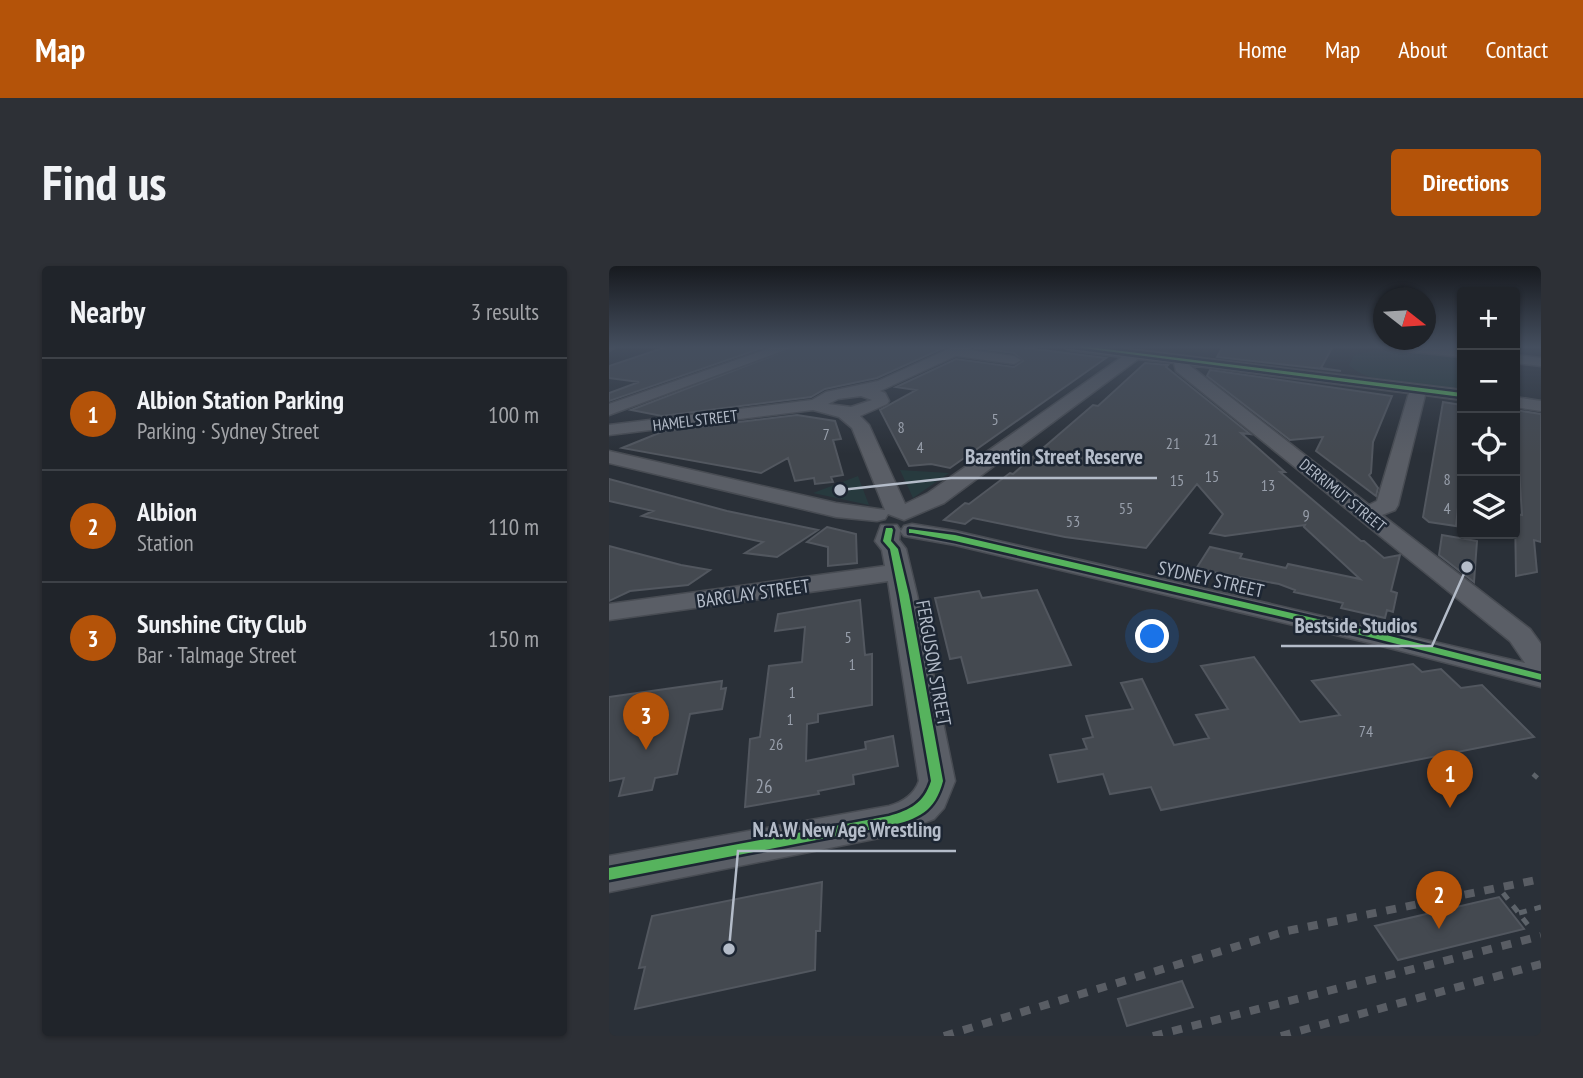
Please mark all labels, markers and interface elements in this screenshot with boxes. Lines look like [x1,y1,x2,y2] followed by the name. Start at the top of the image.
[35,28,85,71] text: Map
[1238,34,1287,65] text: Home
[1325,34,1360,65] text: Map
[1398,34,1447,65] text: About
[1485,34,1548,65] text: Contact
[1391,149,1541,216] button: Directions
[42,150,166,214] text: Find us
[1373,287,1436,350] north arrow
[1457,287,1520,539] map controls
[1457,287,1520,350] button: +
[70,292,145,331] text: Nearby
[471,297,539,326] text: 3 results
[1457,350,1520,413] button: −
[137,383,344,416] text: Albion Station Parking
[88,400,99,429] text: 1
[488,400,539,429] text: 100 m
[651,405,739,435] street label: HAMEL STREET
[991,409,999,429] house number: 5
[1457,413,1520,476] button: locate
[137,416,319,445] text: Parking · Sydney Street
[897,417,905,437] house number: 8
[822,424,830,444] house number: 7
[1204,429,1218,449] house number: 21
[1166,433,1180,453] house number: 21
[951,436,1157,478] callout: Bazentin Street Reserve
[916,437,924,457] house number: 4
[965,443,1143,470] text: Bazentin Street Reserve
[1296,454,1390,536] street label: DERRIMUT STREET
[1205,466,1219,486] house number: 15
[1443,469,1451,489] house number: 8
[1170,470,1184,490] house number: 15
[1261,475,1275,495] house number: 13
[1457,476,1520,539] button: layers
[137,495,197,528] text: Albion
[1119,498,1133,518] house number: 55
[1443,498,1451,518] house number: 4
[1302,505,1310,525] house number: 9
[1066,511,1080,531] house number: 53
[88,512,99,541] text: 2
[488,512,539,541] text: 110 m
[137,528,194,557] text: Station
[1156,555,1267,603] street label: SYDNEY STREET
[695,573,812,613] street label: BARCLAY STREET
[911,598,957,728] street label: FERGUSON STREET
[1281,604,1432,646] callout: Bestside Studios
[137,607,307,640] text: Sunshine City Club
[1295,612,1417,639] text: Bestside Studios
[1135,619,1169,653] your location
[88,624,99,653] text: 3
[488,624,539,653] text: 150 m
[844,627,852,647] house number: 5
[137,640,296,669] text: Bar · Talmage Street
[848,654,856,674] house number: 1
[788,682,796,702] house number: 1
[623,692,669,750] pin: 3
[786,709,794,729] house number: 1
[1359,721,1373,741] house number: 74
[769,734,783,754] house number: 26
[1427,750,1473,808] pin: 1
[755,774,773,798] house number: 26
[738,809,956,851] callout: N.A.W New Age Wrestling
[753,816,941,843] text: N.A.W New Age Wrestling
[1416,871,1462,929] pin: 2

